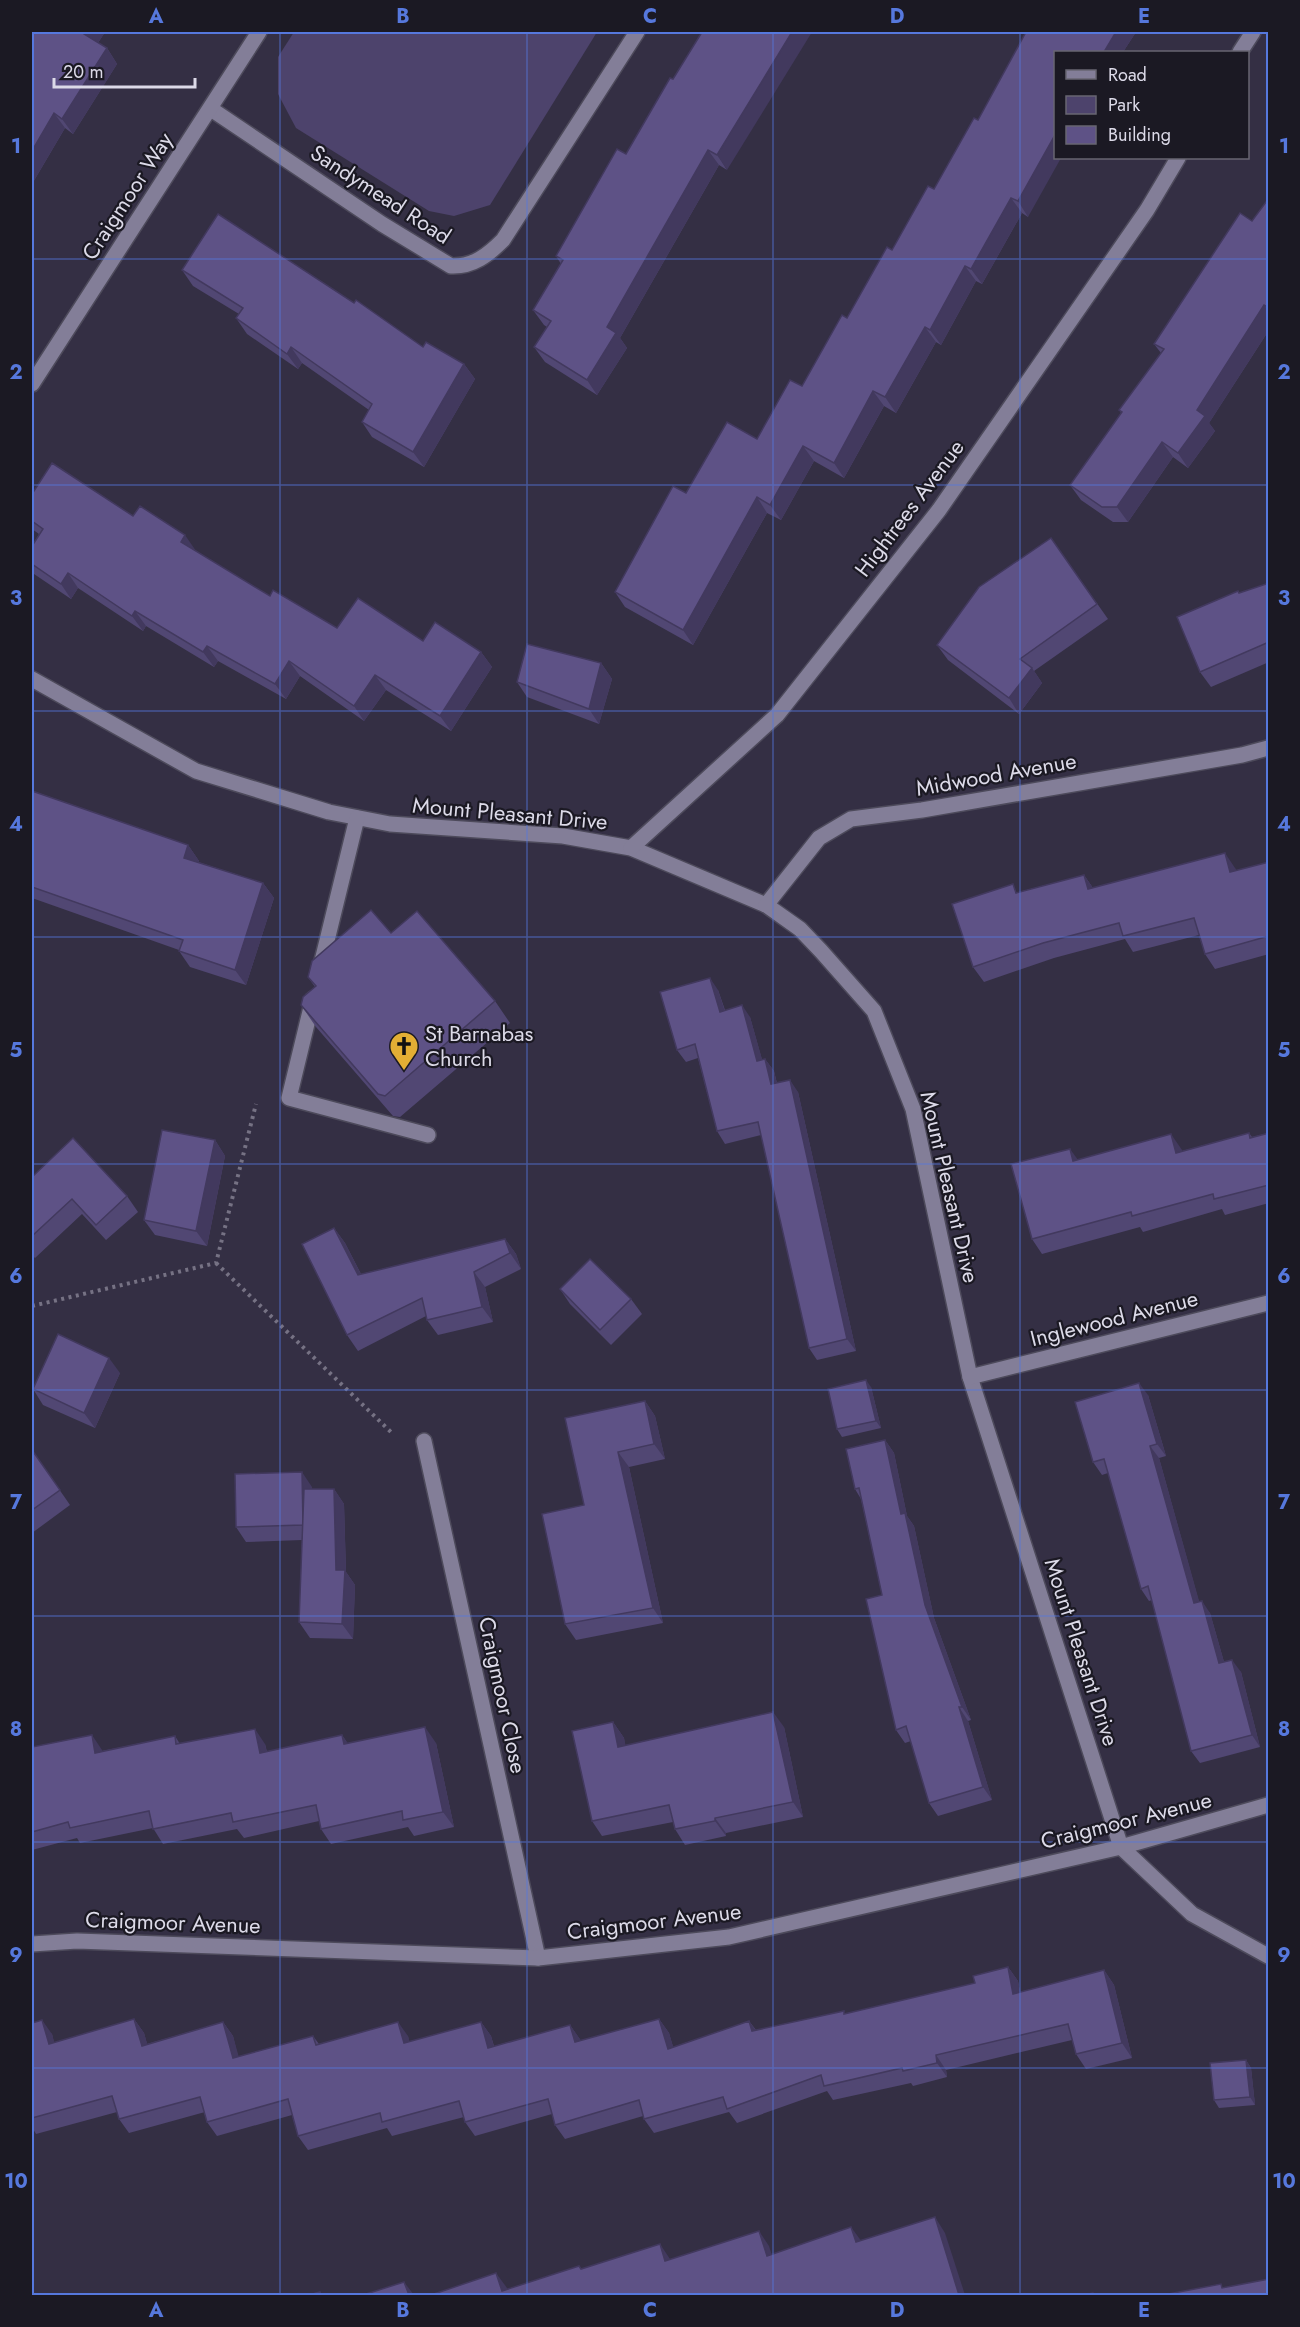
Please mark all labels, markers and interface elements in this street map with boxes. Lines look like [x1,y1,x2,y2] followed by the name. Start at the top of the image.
[148,2,164,31] text: A
[396,2,410,31] text: B
[643,2,657,31] text: C
[890,2,904,31] text: D
[1138,2,1150,31] text: E
[54,51,195,89] scale bar
[1054,51,1249,159] legend
[63,59,103,85] text: 20 m
[1108,62,1147,88] text: Road
[1108,92,1140,118] text: Park
[1108,122,1171,148] text: Building
[74,126,180,266] street label: Craigmoor Way
[11,132,21,161] text: 1
[1279,132,1289,161] text: 1
[304,136,458,252] street label: Sandymead Road
[9,358,23,387] text: 2
[1277,358,1291,387] text: 2
[847,433,971,583] street label: Hightrees Avenue
[10,584,22,613] text: 3
[1278,584,1290,613] text: 3
[913,744,1079,804] street label: Midwood Avenue
[411,789,609,837] street label: Mount Pleasant Drive
[9,810,23,839] text: 4
[1277,810,1291,839] text: 4
[425,1017,534,1074] place label: St Barnabas Church
[388,1030,420,1072] church icon: St Barnabas Church
[10,1036,23,1065] text: 5
[1278,1036,1291,1065] text: 5
[912,1088,988,1286] street label: Mount Pleasant Drive
[9,1262,23,1291] text: 6
[1277,1262,1291,1291] text: 6
[1027,1282,1201,1354] street label: Inglewood Avenue
[10,1488,23,1517] text: 7
[1278,1488,1291,1517] text: 7
[1037,1554,1127,1750] street label: Mount Pleasant Drive
[471,1614,535,1776] street label: Craigmoor Close
[10,1715,22,1744] text: 8
[1278,1715,1290,1744] text: 8
[1037,1783,1215,1857] street label: Craigmoor Avenue
[565,1894,743,1948] street label: Craigmoor Avenue
[85,1903,261,1941] street label: Craigmoor Avenue
[9,1941,23,1970] text: 9
[1277,1941,1291,1970] text: 9
[4,2167,28,2196] text: 10
[1272,2167,1296,2196] text: 10
[148,2296,164,2325] text: A
[396,2296,410,2325] text: B
[643,2296,657,2325] text: C
[890,2296,904,2325] text: D
[1138,2296,1150,2325] text: E

